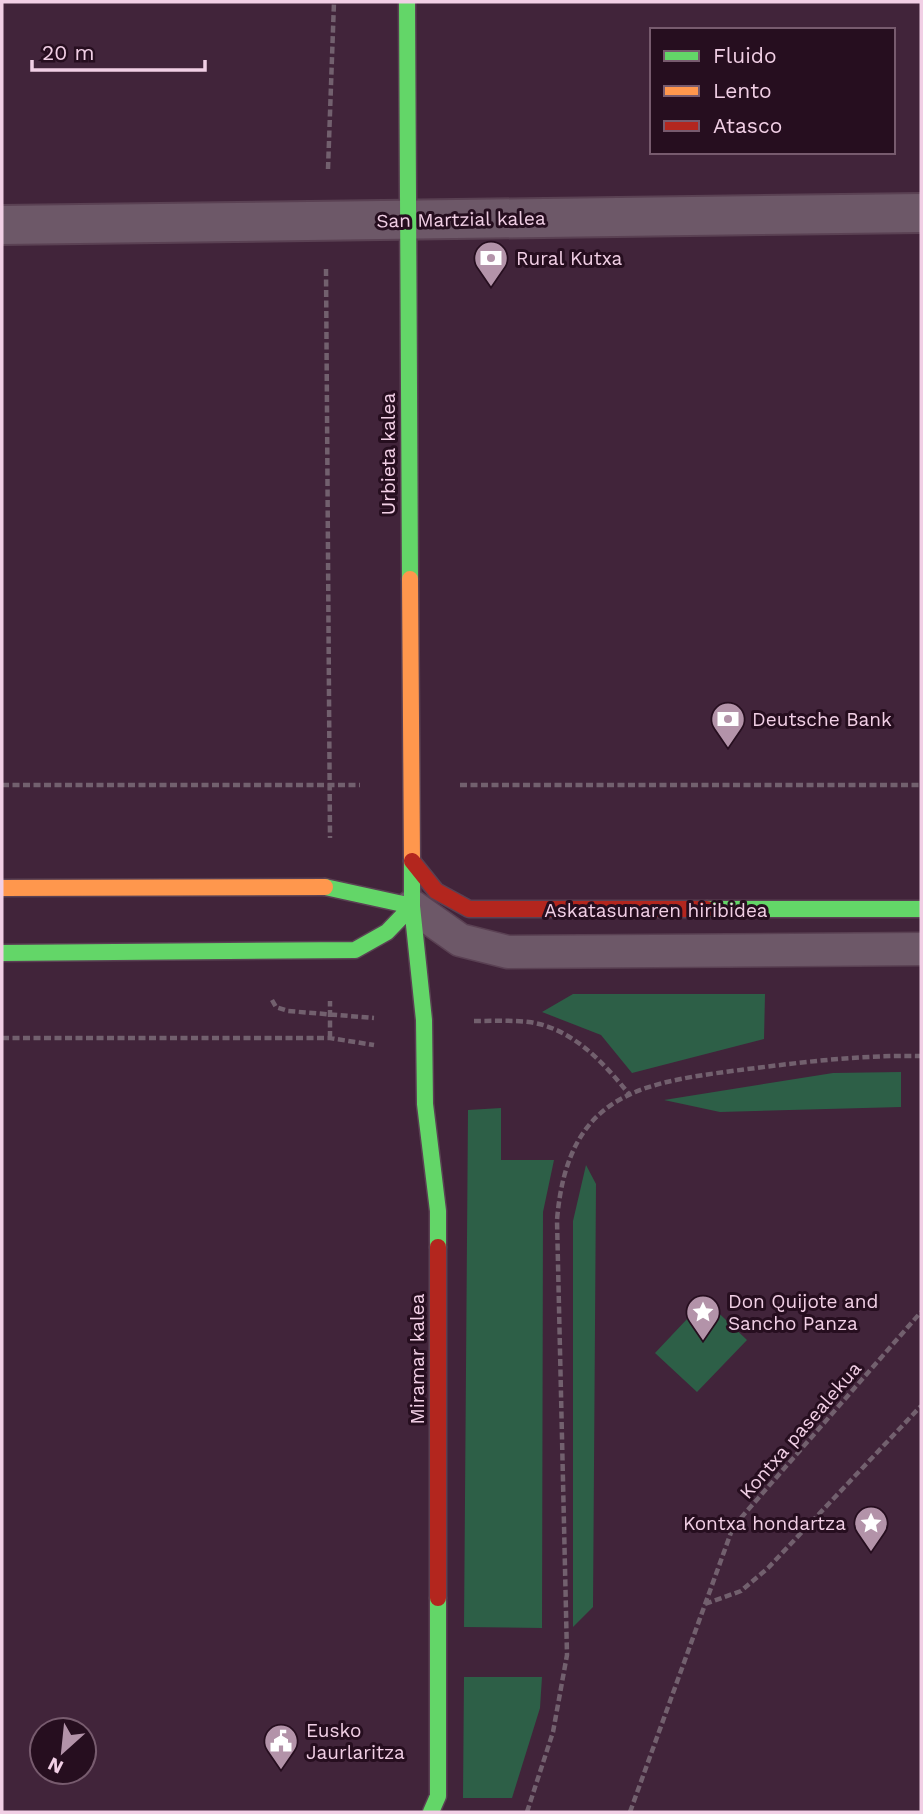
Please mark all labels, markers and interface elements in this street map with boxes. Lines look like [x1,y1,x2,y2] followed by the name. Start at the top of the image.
[32,28,205,72] scale bar
[650,28,895,154] legend
[42,40,94,65] text: 20 m
[713,43,777,68] text: Fluido
[713,78,772,103] text: Lento
[713,113,782,138] text: Atasco
[376,207,546,232] street label: San Martzial kalea
[472,239,510,288] bank icon: Rural Kutxa
[516,247,623,270] place label: Rural Kutxa
[377,393,400,515] street label: Urbieta kalea
[709,700,747,749] bank icon: Deutsche Bank
[752,708,892,731] place label: Deutsche Bank
[544,899,768,922] street label: Askatasunaren hiribidea
[728,1290,878,1335] place label: Don Quijote and Sancho Panza
[406,1293,429,1425] street label: Miramar kalea
[684,1293,722,1342] place icon: Don Quijote and Sancho Panza
[735,1357,866,1503] street label: Kontxa pasealekua
[852,1504,890,1553] place icon: Kontxa hondartza
[683,1512,846,1535] place label: Kontxa hondartza
[28,1716,98,1786] north arrow
[306,1719,405,1764] place label: Eusko Jaurlaritza
[262,1722,300,1771] public building icon: Eusko Jaurlaritza
[44,1752,67,1779] text: N

